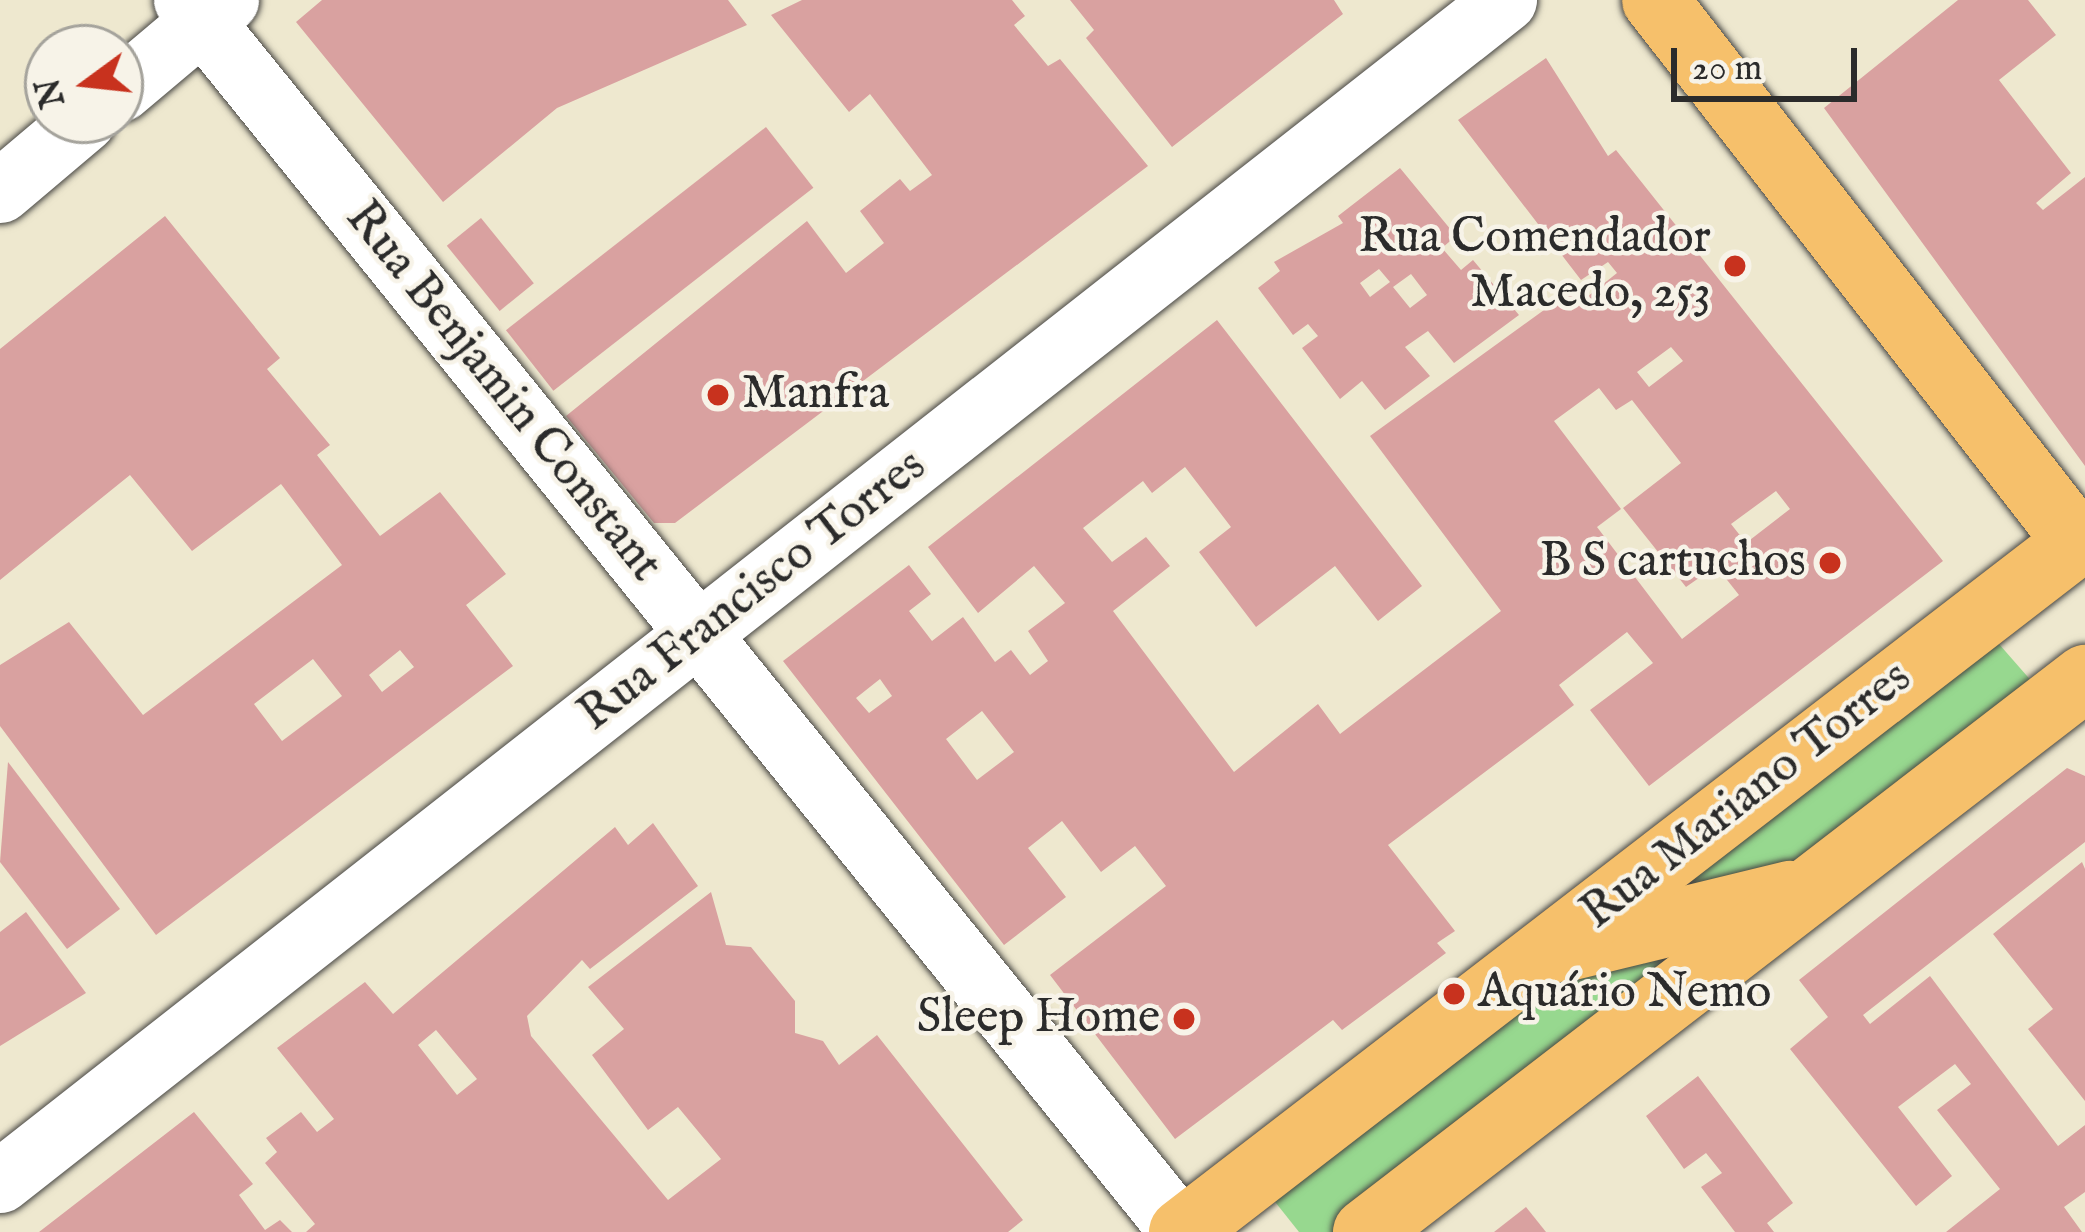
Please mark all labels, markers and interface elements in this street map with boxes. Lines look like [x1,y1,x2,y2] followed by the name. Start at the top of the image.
[24,24,144,144] north arrow
[1677,24,1863,98] scale bar
[1692,46,1762,92] text: 20 m
[28,73,76,112] text: N
[332,191,674,593] street label: Rua Benjamin Constant
[1359,209,1711,322] place label: Rua Comendador Macedo, 253
[1722,253,1748,279] marker: Rua Comendador Macedo, 253
[742,366,889,424] place label: Manfra
[705,382,731,408] marker: Manfra
[568,438,938,744] street label: Rua Francisco Torres
[1540,534,1806,592] place label: B S cartuchos
[1817,550,1843,576] marker: B S cartuchos
[1571,650,1923,942] street label: Rua Mariano Torres
[1478,965,1771,1023] place label: Aquário Nemo
[1441,981,1467,1007] marker: Aquário Nemo
[917,990,1160,1048] place label: Sleep Home
[1171,1006,1197,1032] marker: Sleep Home

